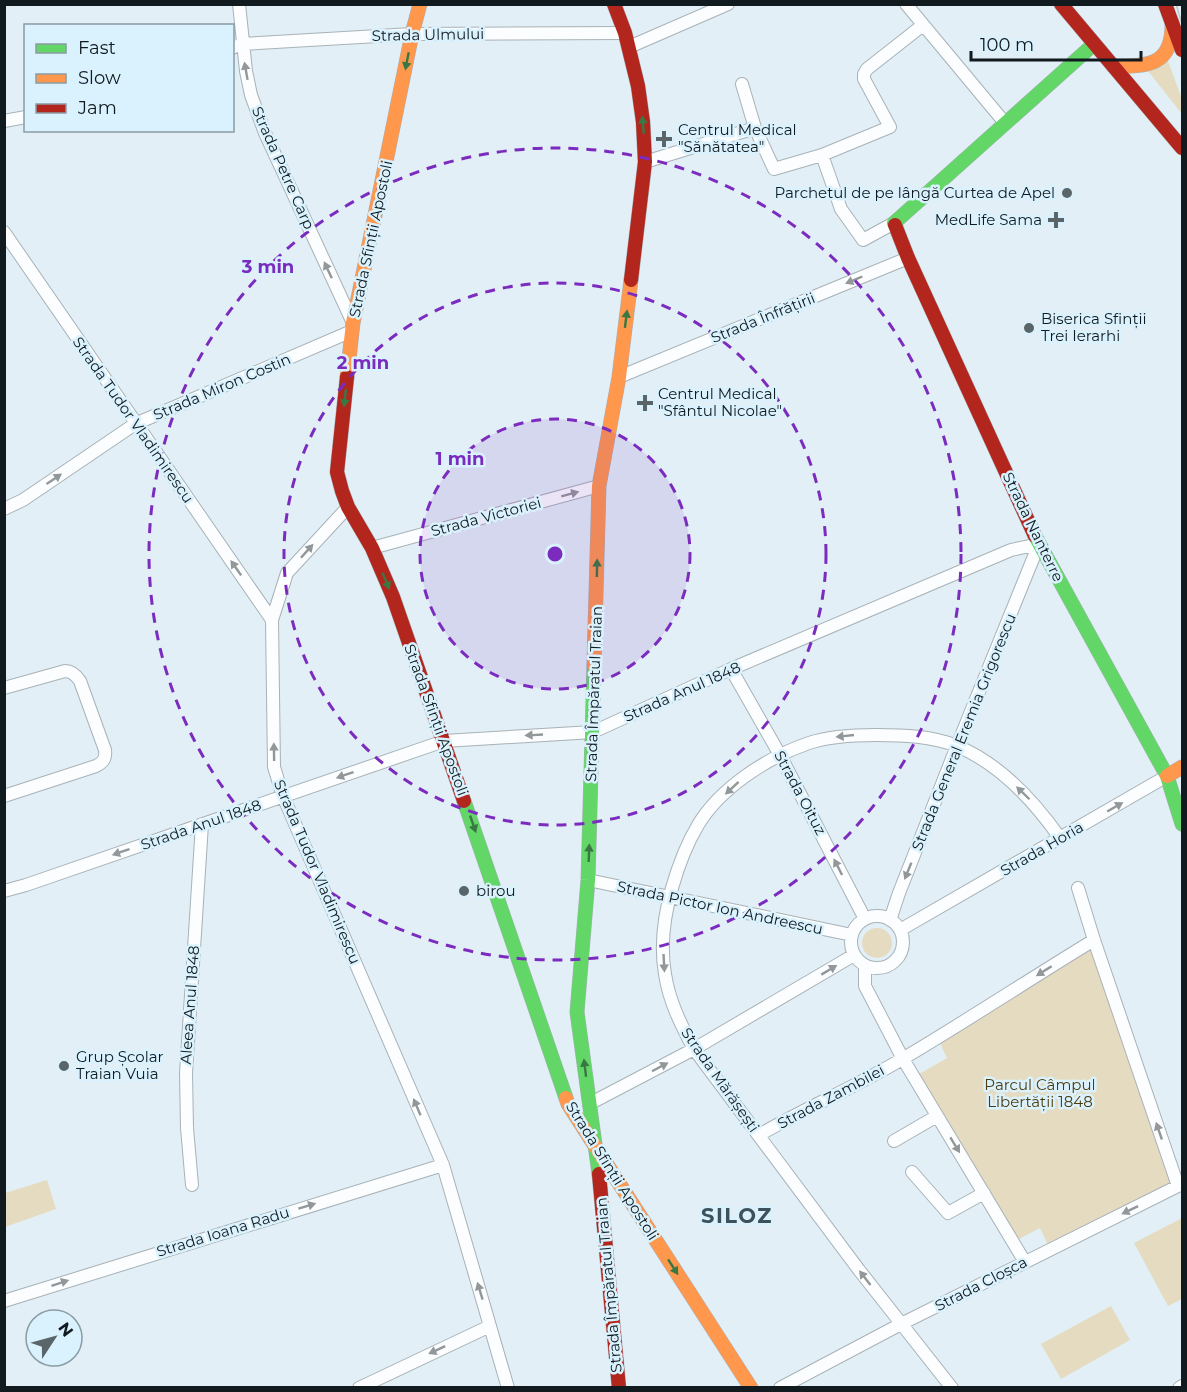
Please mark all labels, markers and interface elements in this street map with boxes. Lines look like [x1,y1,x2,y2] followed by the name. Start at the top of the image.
[24,24,234,132] legend
[372,24,484,45] street label: Strada Ulmului
[971,24,1140,62] scale bar
[980,34,1034,56] text: 100 m
[78,37,116,59] text: Fast
[402,52,411,71] one-way arrow
[242,62,251,81] one-way arrow
[78,67,121,89] text: Slow
[77,97,117,119] text: Jam
[248,103,319,232] street label: Strada Petre Carp
[638,116,648,135] one-way arrow
[678,120,797,156] place label: Centrul Medical "Sănătatea"
[655,130,673,148] marker: Centrul Medical "Sănătatea"
[345,159,397,319] street label: Strada Sfinții Apostoli
[774,183,1055,202] place label: Parchetul de pe lângă Curtea de Apel
[1060,186,1074,200] marker: Parchetul de pe lângă Curtea de Apel
[935,210,1042,229] place label: MedLife Sama
[1047,211,1065,229] marker: MedLife Sama
[241,256,294,278] text: 3 min
[324,262,333,279] one-way arrow
[845,276,863,285] one-way arrow
[708,288,818,348] street label: Strada Înfrățirii
[1041,309,1147,345] place label: Biserica Sfinții Trei Ierarhi
[621,310,631,329] one-way arrow
[1022,321,1036,335] marker: Biserica Sfinții Trei Ierarhi
[69,333,198,506] street label: Strada Tudor Vladimirescu
[150,349,293,424] street label: Strada Miron Costin
[337,352,389,374] text: 2 min
[658,384,782,420] place label: Centrul Medical "Sfântul Nicolae"
[340,388,350,407] one-way arrow
[636,394,654,412] marker: Centrul Medical "Sfântul Nicolae"
[436,448,484,470] text: 1 min
[999,469,1068,585] street label: Strada Nanterre
[46,473,63,484] one-way arrow
[561,488,580,498] one-way arrow
[429,493,543,540] street label: Strada Victoriei
[300,544,313,559] one-way arrow
[545,544,565,564] centre of rings
[593,559,602,578] one-way arrow
[230,560,241,577] one-way arrow
[382,572,391,590] one-way arrow
[581,606,606,782] street label: Strada Împăratul Traian
[907,610,1020,853] street label: Strada General Eremia Grigorescu
[399,641,473,799] street label: Strada Sfinții Apostoli
[620,657,743,726] street label: Strada Anul 1848
[525,731,544,740] one-way arrow
[836,732,855,741] one-way arrow
[269,743,278,762] one-way arrow
[770,747,831,839] street label: Strada Oituz
[336,770,354,780] one-way arrow
[270,777,365,967] street label: Strada Tudor Vladimirescu
[725,780,739,794] one-way arrow
[1017,787,1031,801] one-way arrow
[138,795,264,854] street label: Strada Anul 1848
[1107,802,1124,812] one-way arrow
[468,815,478,833] one-way arrow
[997,817,1087,880] street label: Strada Horia
[584,844,593,863] one-way arrow
[112,848,130,858] one-way arrow
[833,858,843,875] one-way arrow
[902,863,912,881] one-way arrow
[615,876,825,939] street label: Strada Pictor Ion Andreescu
[476,881,516,900] place label: birou
[457,884,471,898] marker: birou
[176,945,203,1065] street label: Aleea Anul 1848
[660,954,669,973] one-way arrow
[821,965,838,975] one-way arrow
[1036,965,1052,976] one-way arrow
[676,1024,764,1136] street label: Strada Mărășești
[76,1047,164,1083] place label: Grup Școlar Traian Vuia
[57,1059,71,1073] marker: Grup Școlar Traian Vuia
[580,1059,589,1078] one-way arrow
[774,1060,887,1133] street label: Strada Zambilei
[652,1062,669,1072] one-way arrow
[984,1075,1096,1112] park label: Parcul Câmpul Libertății 1848
[413,1098,422,1115] one-way arrow
[561,1098,663,1244] street label: Strada Sfinții Apostoli
[1154,1122,1164,1140] one-way arrow
[949,1137,960,1153] one-way arrow
[591,1197,626,1374] street label: Strada Împăratul Traian
[298,1201,316,1211] one-way arrow
[154,1202,292,1261] street label: Strada Ioana Radu
[701,1203,773,1228] district label: SILOZ
[1121,1204,1139,1214] one-way arrow
[931,1252,1031,1316] street label: Strada Cloșca
[667,1258,679,1274] one-way arrow
[859,1270,872,1286] one-way arrow
[51,1278,69,1287] one-way arrow
[475,1282,484,1300] one-way arrow
[24,1308,84,1368] north arrow
[54,1319,77,1340] text: N
[429,1346,446,1355] one-way arrow

